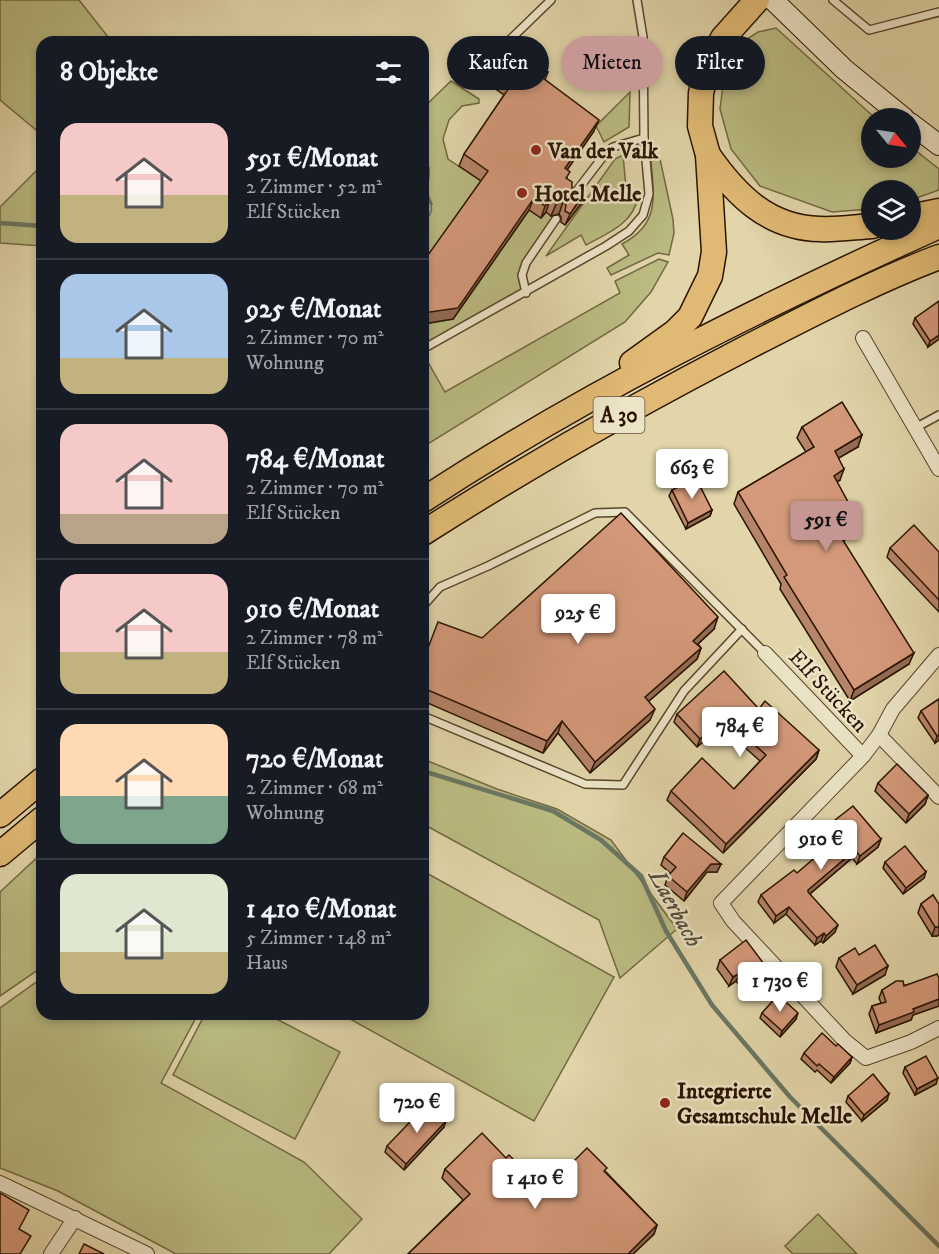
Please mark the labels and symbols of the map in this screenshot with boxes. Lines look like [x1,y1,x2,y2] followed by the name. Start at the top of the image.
[861,108,921,168] north arrow
[547,138,660,165] place label: Van der Valk
[529,143,543,157] marker: Van der Valk
[534,181,641,208] place label: Hotel Melle
[515,186,529,200] marker: Hotel Melle
[594,397,644,433] road number: A 30
[650,449,734,500] pin: 663 €
[784,501,868,552] pin: 591 €
[536,594,620,645] pin: 925 €
[783,644,874,739] street label: Elf Stücken
[698,707,782,758] pin: 784 €
[779,820,863,871] pin: 910 €
[641,863,709,953] water label: Laerbach
[725,962,835,1013] pin: 1 730 €
[677,1078,852,1130] place label: Integrierte Gesamtschule Melle
[375,1083,459,1134] pin: 720 €
[658,1096,672,1110] marker: Integrierte Gesamtschule Melle
[480,1159,590,1210] pin: 1 410 €

